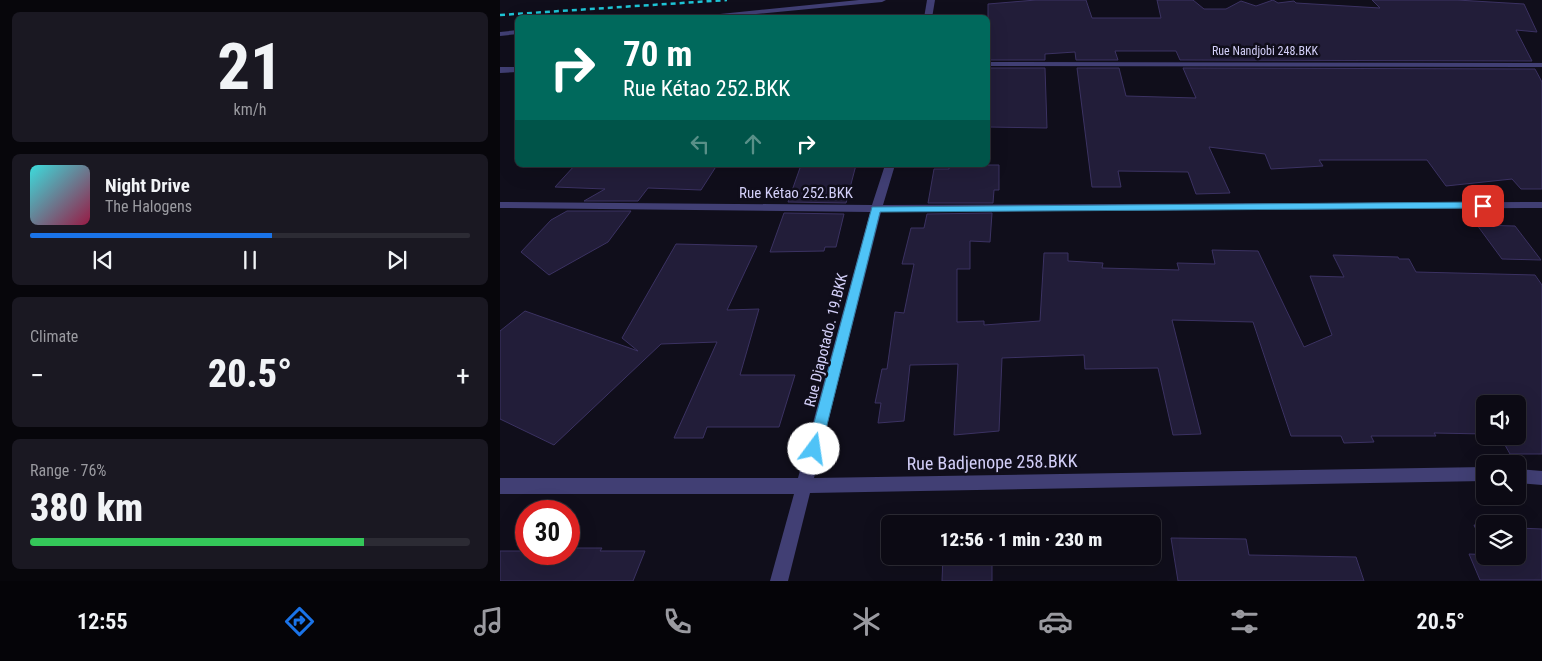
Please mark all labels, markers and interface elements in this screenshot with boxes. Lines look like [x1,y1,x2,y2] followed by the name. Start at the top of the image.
[217,29,283,105] text: 21
[623,34,692,75] text: 70 m
[540,35,605,100] icon: right
[1212,44,1319,58] street label: Rue Nandjobi 248.BKK
[623,76,790,101] text: Rue Kétao 252.BKK
[234,100,266,119] text: km/h
[686,130,714,158] icon: left
[739,130,767,158] icon: ahead
[792,130,820,158] icon: right
[105,174,190,197] text: Night Drive
[739,184,854,202] street label: Rue Kétao 252.BKK
[1462,185,1504,227] pin
[1469,192,1497,220] icon: arrive
[105,197,192,216] text: The Halogens
[89,246,117,274] icon: previous
[236,246,264,274] icon: pause
[383,246,411,274] icon: next
[801,271,852,409] street label: Rue Djapotado. 19.BKK
[30,327,78,346] text: Climate
[208,352,292,396] text: 20.5°
[30,359,44,392] text: −
[456,359,470,392] text: +
[1476,395,1526,565] map controls
[1476,395,1526,445] button: sound
[787,422,839,474] position arrow
[906,450,1078,474] street label: Rue Badjenope 258.BKK
[1476,455,1526,505] button: search
[30,461,106,480] text: Range · 76%
[30,486,143,530] text: 380 km
[515,500,580,565] speed limit sign: 30
[1476,515,1526,565] button: layers
[940,528,1102,551] text: 12:56 · 1 min · 230 m
[282,604,317,639] icon: directions
[471,604,506,639] icon: music
[660,604,695,639] icon: phone
[849,604,884,639] icon: climate
[1038,604,1073,639] icon: car
[1227,604,1262,639] icon: filters
[77,609,128,634] text: 12:55
[1417,609,1465,634] text: 20.5°

